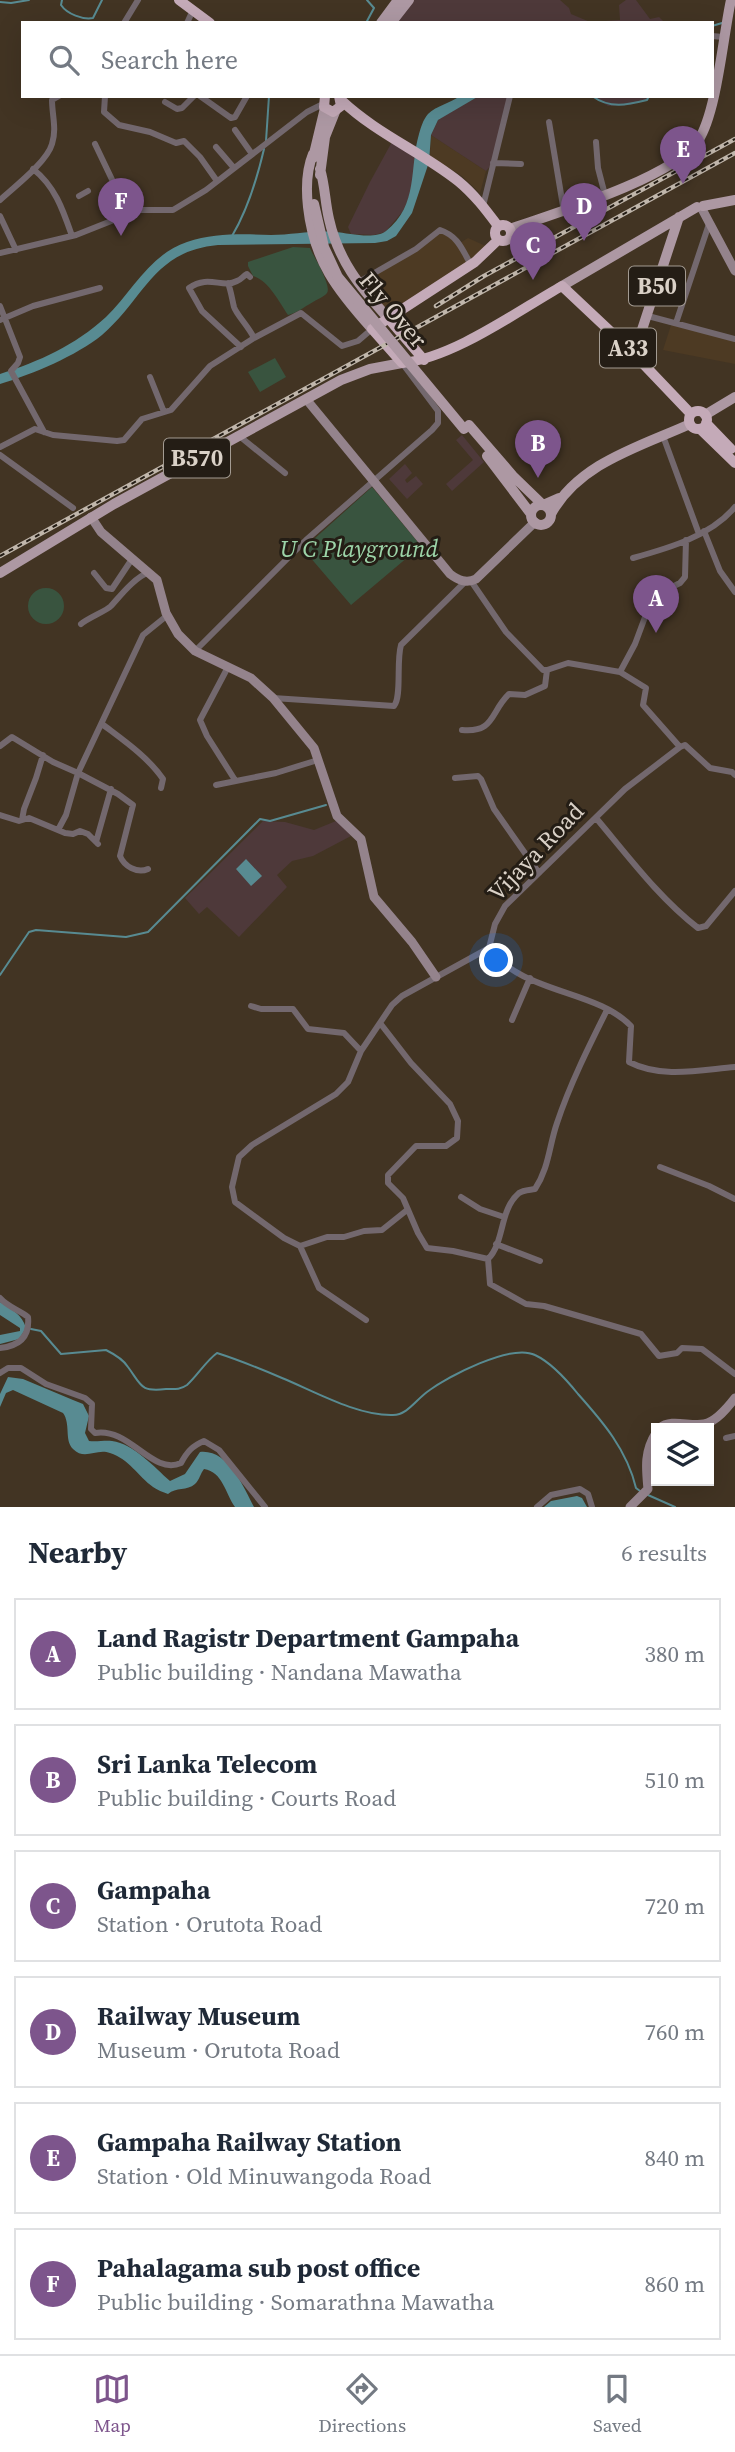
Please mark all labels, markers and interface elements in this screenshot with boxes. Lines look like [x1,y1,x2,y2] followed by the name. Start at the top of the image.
[21,21,714,98] search box
[45,41,83,79] icon: search
[101,42,238,78] text: Search here
[660,126,706,184] pin: E
[98,178,144,236] pin: F
[561,183,607,241] pin: D
[510,222,556,280] pin: C
[352,265,435,355] street label: Fly Over
[629,266,685,306] road number: B50
[600,328,656,368] road number: A33
[515,420,561,478] pin: B
[164,438,230,478] road number: B570
[280,532,439,565] park label: U C Playground
[633,575,679,633] pin: A
[480,795,591,908] street label: Vijaya Road
[479,943,513,977] your location
[651,1423,714,1486] map controls
[651,1423,714,1486] button: layers
[28,1532,127,1573] text: Nearby
[621,1537,707,1569] text: 6 results
[97,1620,519,1656] text: Land Ragistr Department Gampaha
[45,1638,61,1670] text: A
[644,1638,705,1670] text: 380 m
[97,1656,462,1688] text: Public building · Nandana Mawatha
[97,1746,317,1782] text: Sri Lanka Telecom
[46,1764,60,1796] text: B
[644,1764,705,1796] text: 510 m
[97,1782,396,1814] text: Public building · Courts Road
[97,1872,211,1908] text: Gampaha
[46,1890,60,1922] text: C
[644,1890,705,1922] text: 720 m
[97,1908,322,1940] text: Station · Orutota Road
[97,1998,300,2034] text: Railway Museum
[45,2016,61,2048] text: D
[644,2016,705,2048] text: 760 m
[97,2034,340,2066] text: Museum · Orutota Road
[97,2124,402,2160] text: Gampaha Railway Station
[46,2142,60,2174] text: E
[644,2142,705,2174] text: 840 m
[97,2160,431,2192] text: Station · Old Minuwangoda Road
[97,2250,420,2286] text: Pahalagama sub post office
[46,2268,60,2300] text: F
[644,2268,705,2300] text: 860 m
[97,2286,494,2318] text: Public building · Somarathna Mawatha
[93,2370,131,2438] tab: Map
[318,2370,406,2438] tab: Directions
[593,2370,642,2438] tab: Saved

